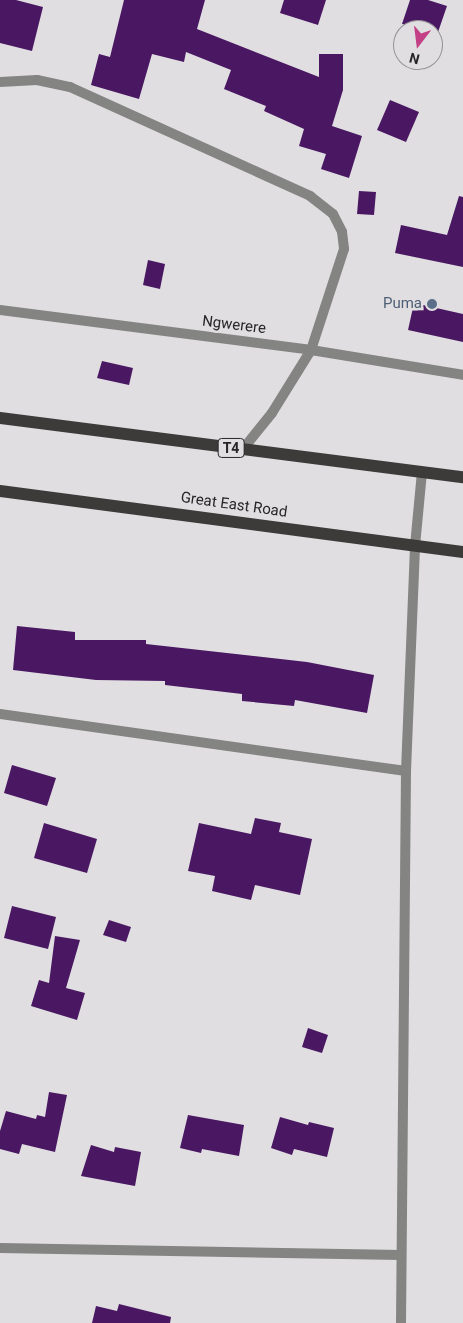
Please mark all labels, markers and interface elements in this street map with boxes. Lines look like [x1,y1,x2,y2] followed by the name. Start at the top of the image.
[393,20,443,70] north arrow
[408,50,421,68] text: N
[383,295,422,313] place label: Puma
[426,298,438,310] marker: Puma
[201,312,267,338] street label: Ngwerere
[217,436,245,459] road number: T4
[180,489,288,521] street label: Great East Road

